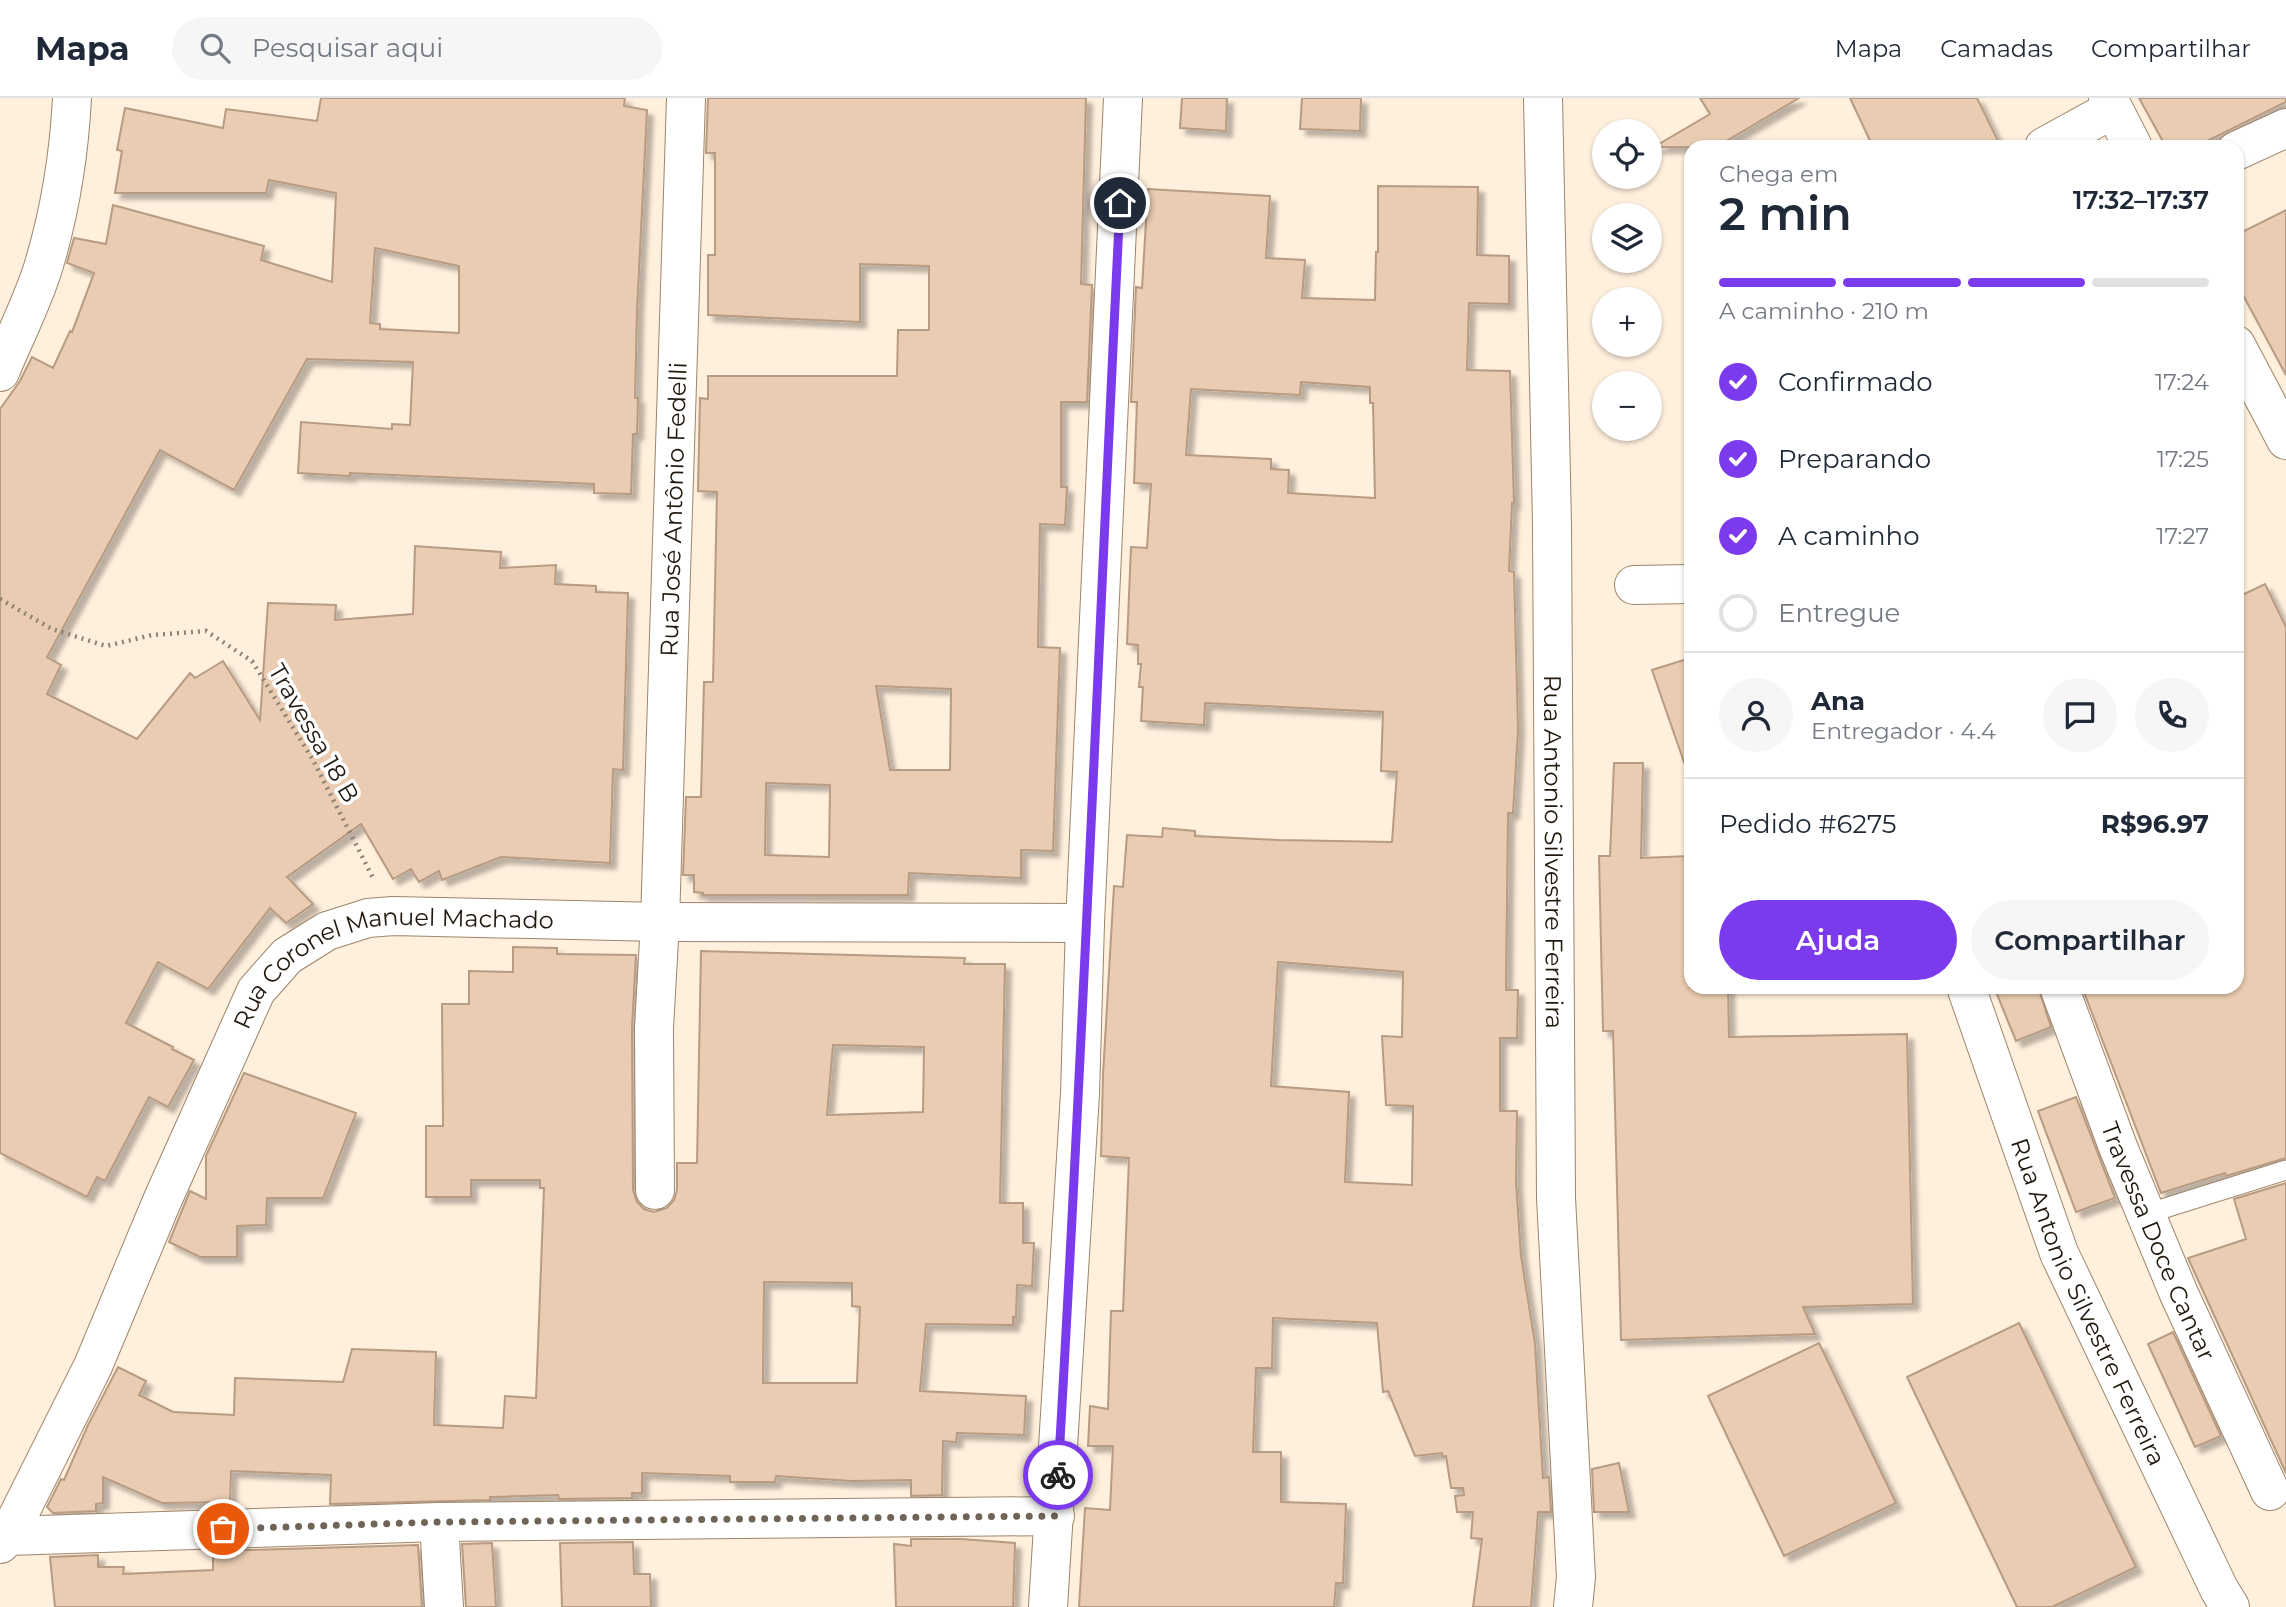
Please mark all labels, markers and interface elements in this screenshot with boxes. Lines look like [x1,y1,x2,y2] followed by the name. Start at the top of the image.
[172,17,662,80] search box
[35,28,130,68] text: Mapa
[196,29,234,67] icon: search
[252,32,443,64] text: Pesquisar aqui
[1835,34,1902,63] text: Mapa
[1940,34,2053,63] text: Camadas
[2091,34,2251,63] text: Compartilhar
[1592,119,1662,441] map controls
[1592,119,1662,189] button: locate
[1719,160,1838,188] text: Chega em
[1090,173,1150,233] pin
[1101,184,1139,222] icon: home
[2073,184,2209,216] text: 17:32–17:37
[1719,185,1852,242] text: 2 min
[1592,203,1662,273] button: layers
[1592,287,1662,357] button: +
[1719,297,1929,325] text: A caminho · 210 m
[654,362,692,657] street label: Rua José Antônio Fedelli
[1719,363,1757,401] icon: check
[1778,366,1933,398] text: Confirmado
[2155,368,2209,396] text: 17:24
[1592,371,1662,441] button: −
[1719,440,1757,478] icon: check
[1778,443,1931,475] text: Preparando
[2157,445,2209,473] text: 17:25
[1719,517,1757,555] icon: check
[1778,520,1919,552] text: A caminho
[2156,522,2209,550] text: 17:27
[1778,597,1900,629] text: Entregue
[263,658,365,808] street label: Travessa 18 B
[1538,675,1569,1029] street label: Rua Antonio Silvestre Ferreira
[1719,678,1793,752] button: person
[2043,678,2117,752] button: chat
[2135,678,2209,752] button: phone
[1811,685,1865,717] text: Ana
[1811,717,1996,745] text: Entregador · 4.4
[1719,808,1897,840] text: Pedido #6275
[2101,808,2209,840] text: R$96.97
[1719,900,1957,980] button: Ajuda
[1971,900,2209,980] button: Compartilhar
[227,901,554,1033] street label: Rua Coronel Manuel Machado
[2095,1118,2222,1365] street label: Travessa Doce Cantar
[2005,1134,2172,1470] street label: Rua Antonio Silvestre Ferreira
[1023,1440,1093,1510] courier
[1039,1456,1077,1494] icon: bike
[193,1499,253,1559] pin
[204,1510,242,1548] icon: bag

